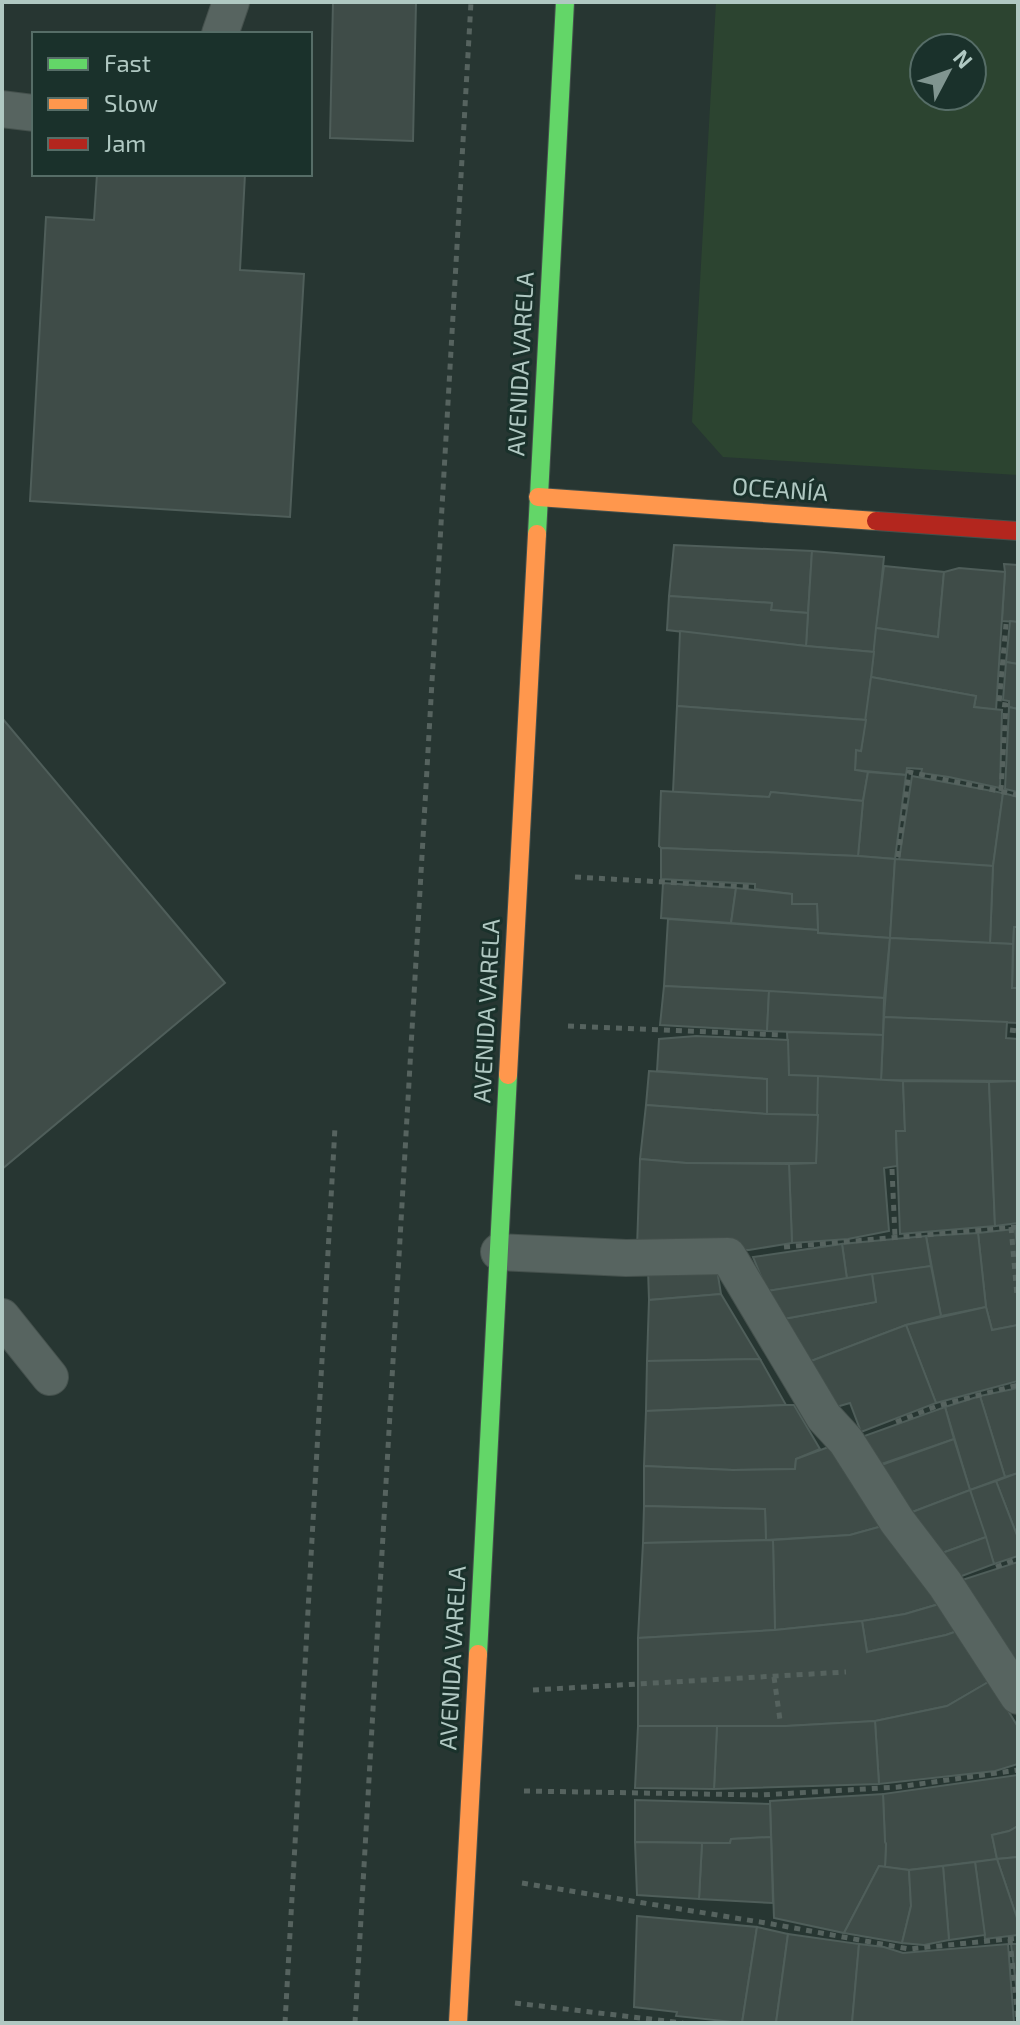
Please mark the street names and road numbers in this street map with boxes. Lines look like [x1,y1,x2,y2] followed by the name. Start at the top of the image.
[500,271,539,457] street label: AVENIDA VARELA
[731,471,829,506] street label: OCEANÍA
[466,918,505,1104] street label: AVENIDA VARELA
[432,1565,471,1751] street label: AVENIDA VARELA

